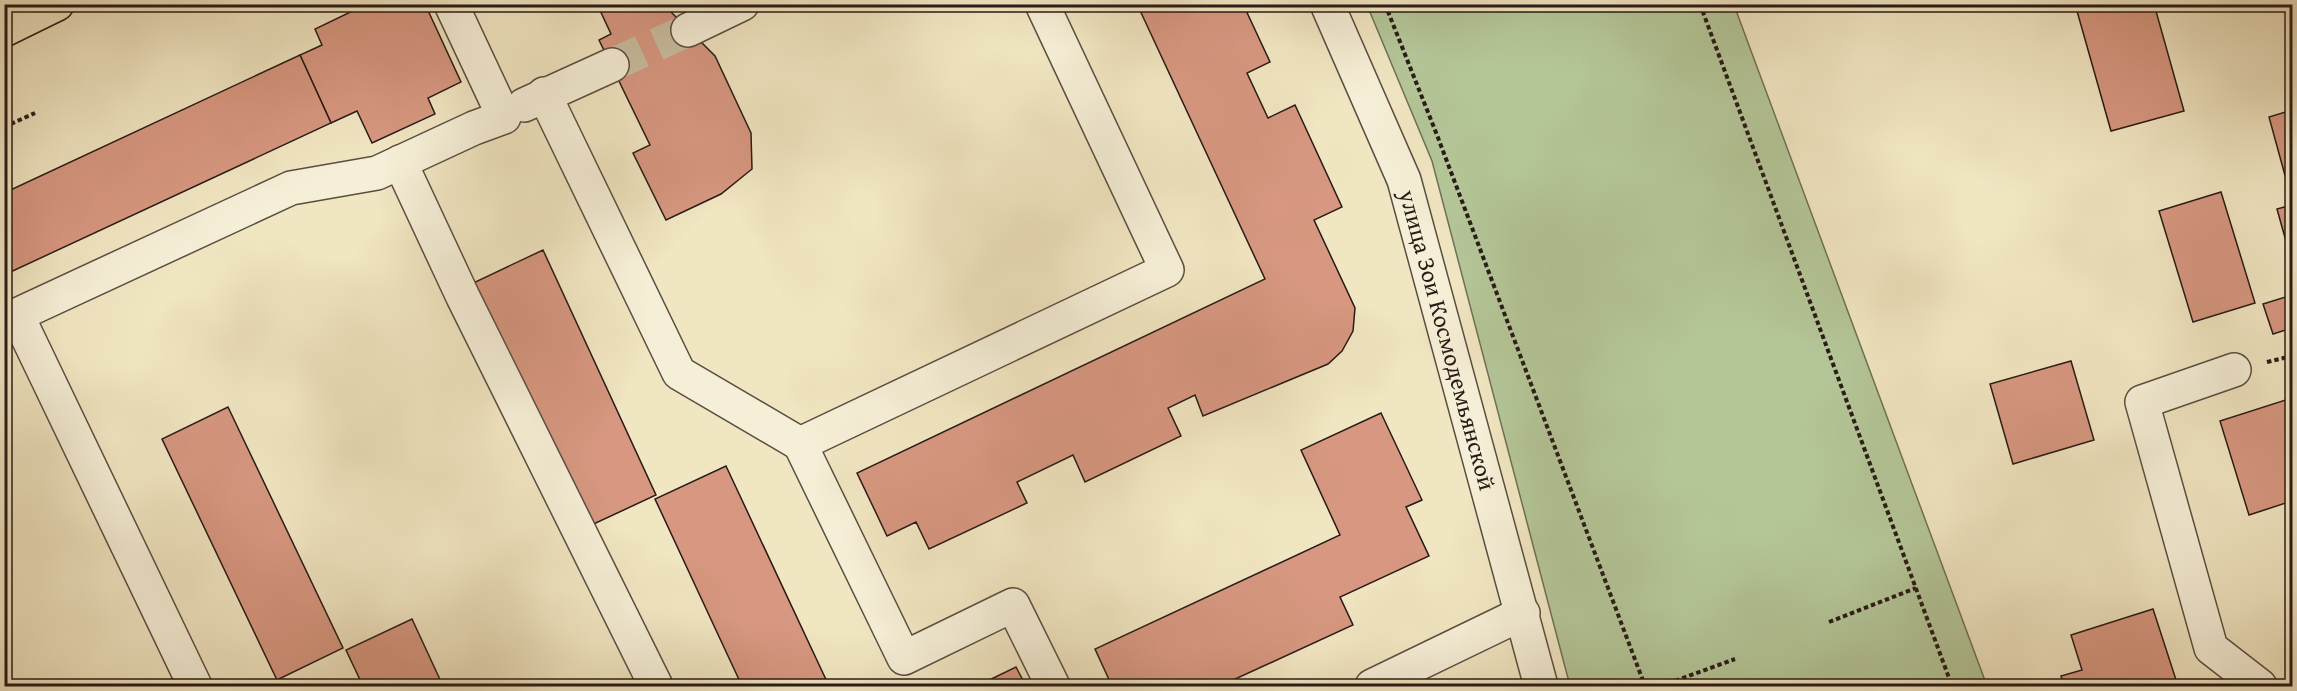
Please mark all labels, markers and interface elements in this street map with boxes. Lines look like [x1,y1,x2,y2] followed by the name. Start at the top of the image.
[1390,185,1505,494] street label: улица Зои Космодемьянской

